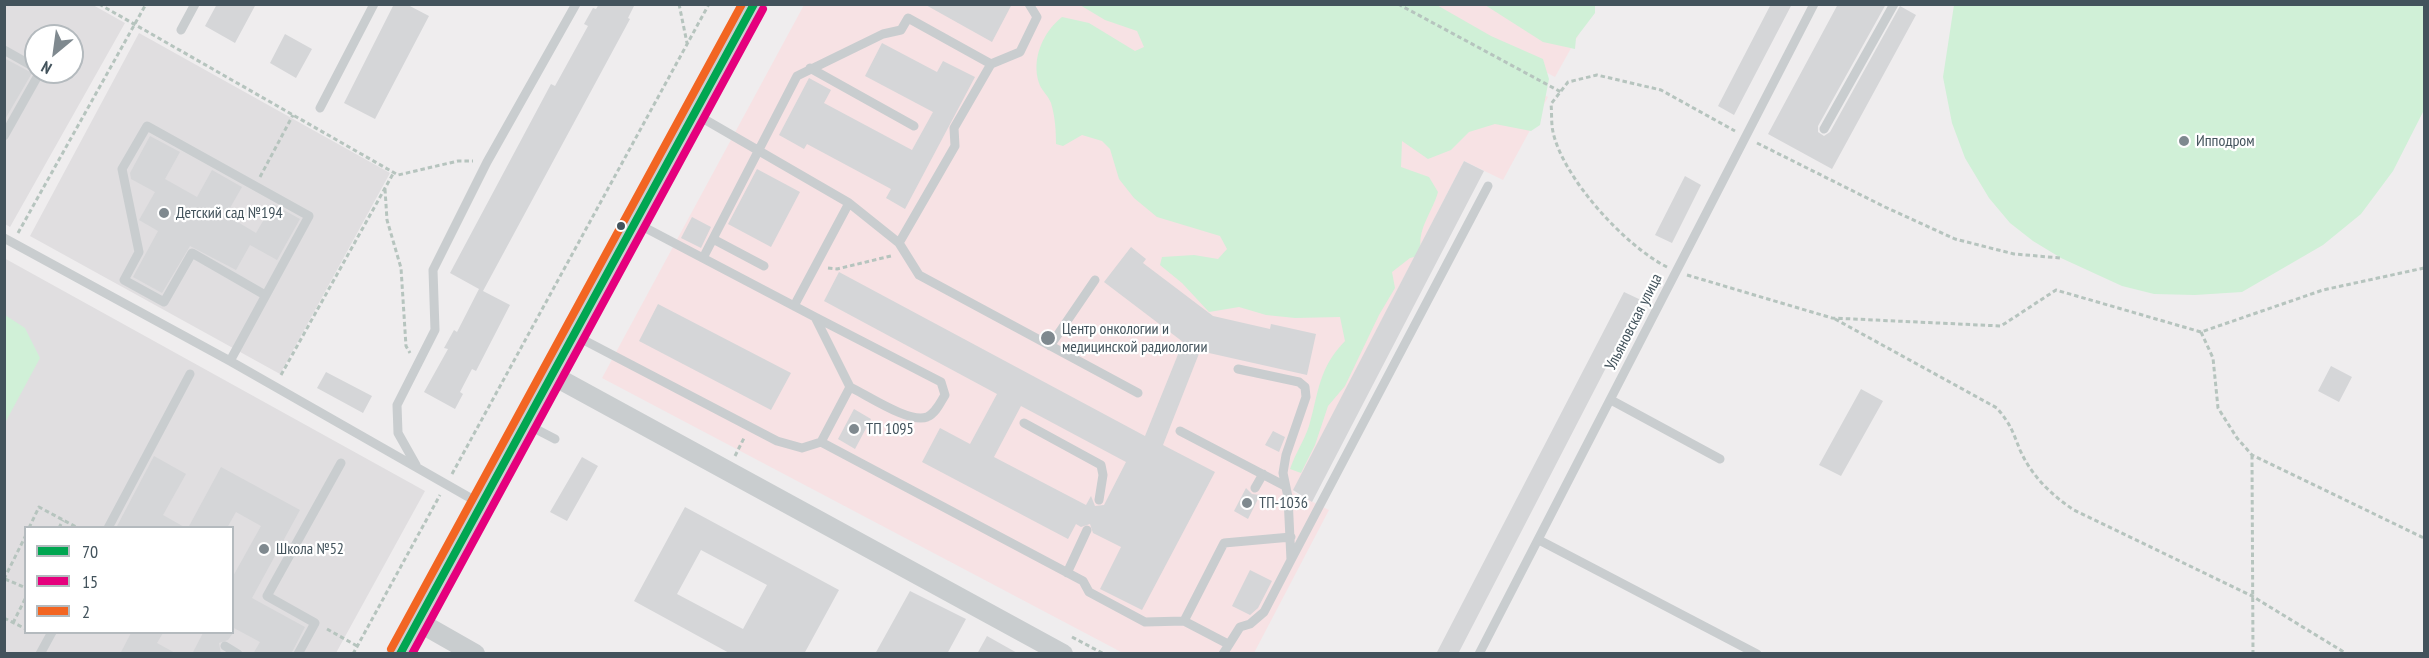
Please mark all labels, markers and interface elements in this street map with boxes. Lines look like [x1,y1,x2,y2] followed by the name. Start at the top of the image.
[24,24,84,84] north arrow
[38,57,55,79] text: N
[2196,131,2255,151] place label: Ипподром
[2177,134,2191,148] marker: Ипподром
[176,203,283,223] place label: Детский сад №194
[157,206,171,220] marker: Детский сад №194
[615,220,627,232] unlabelled marker
[1601,271,1667,373] street label: Ульяновская улица
[1062,319,1207,357] place label: Центр онкологии и медицинской радиологии
[1039,329,1057,347] marker: Центр онкологии и медицинской радиологии
[866,419,914,439] place label: ТП 1095
[847,422,861,436] marker: ТП 1095
[1259,493,1308,513] place label: ТП-1036
[1240,496,1254,510] marker: ТП-1036
[24,526,234,634] legend
[276,539,344,559] place label: Школа №52
[82,540,98,563] text: 70
[257,542,271,556] marker: Школа №52
[82,570,98,593] text: 15
[82,600,90,623] text: 2

